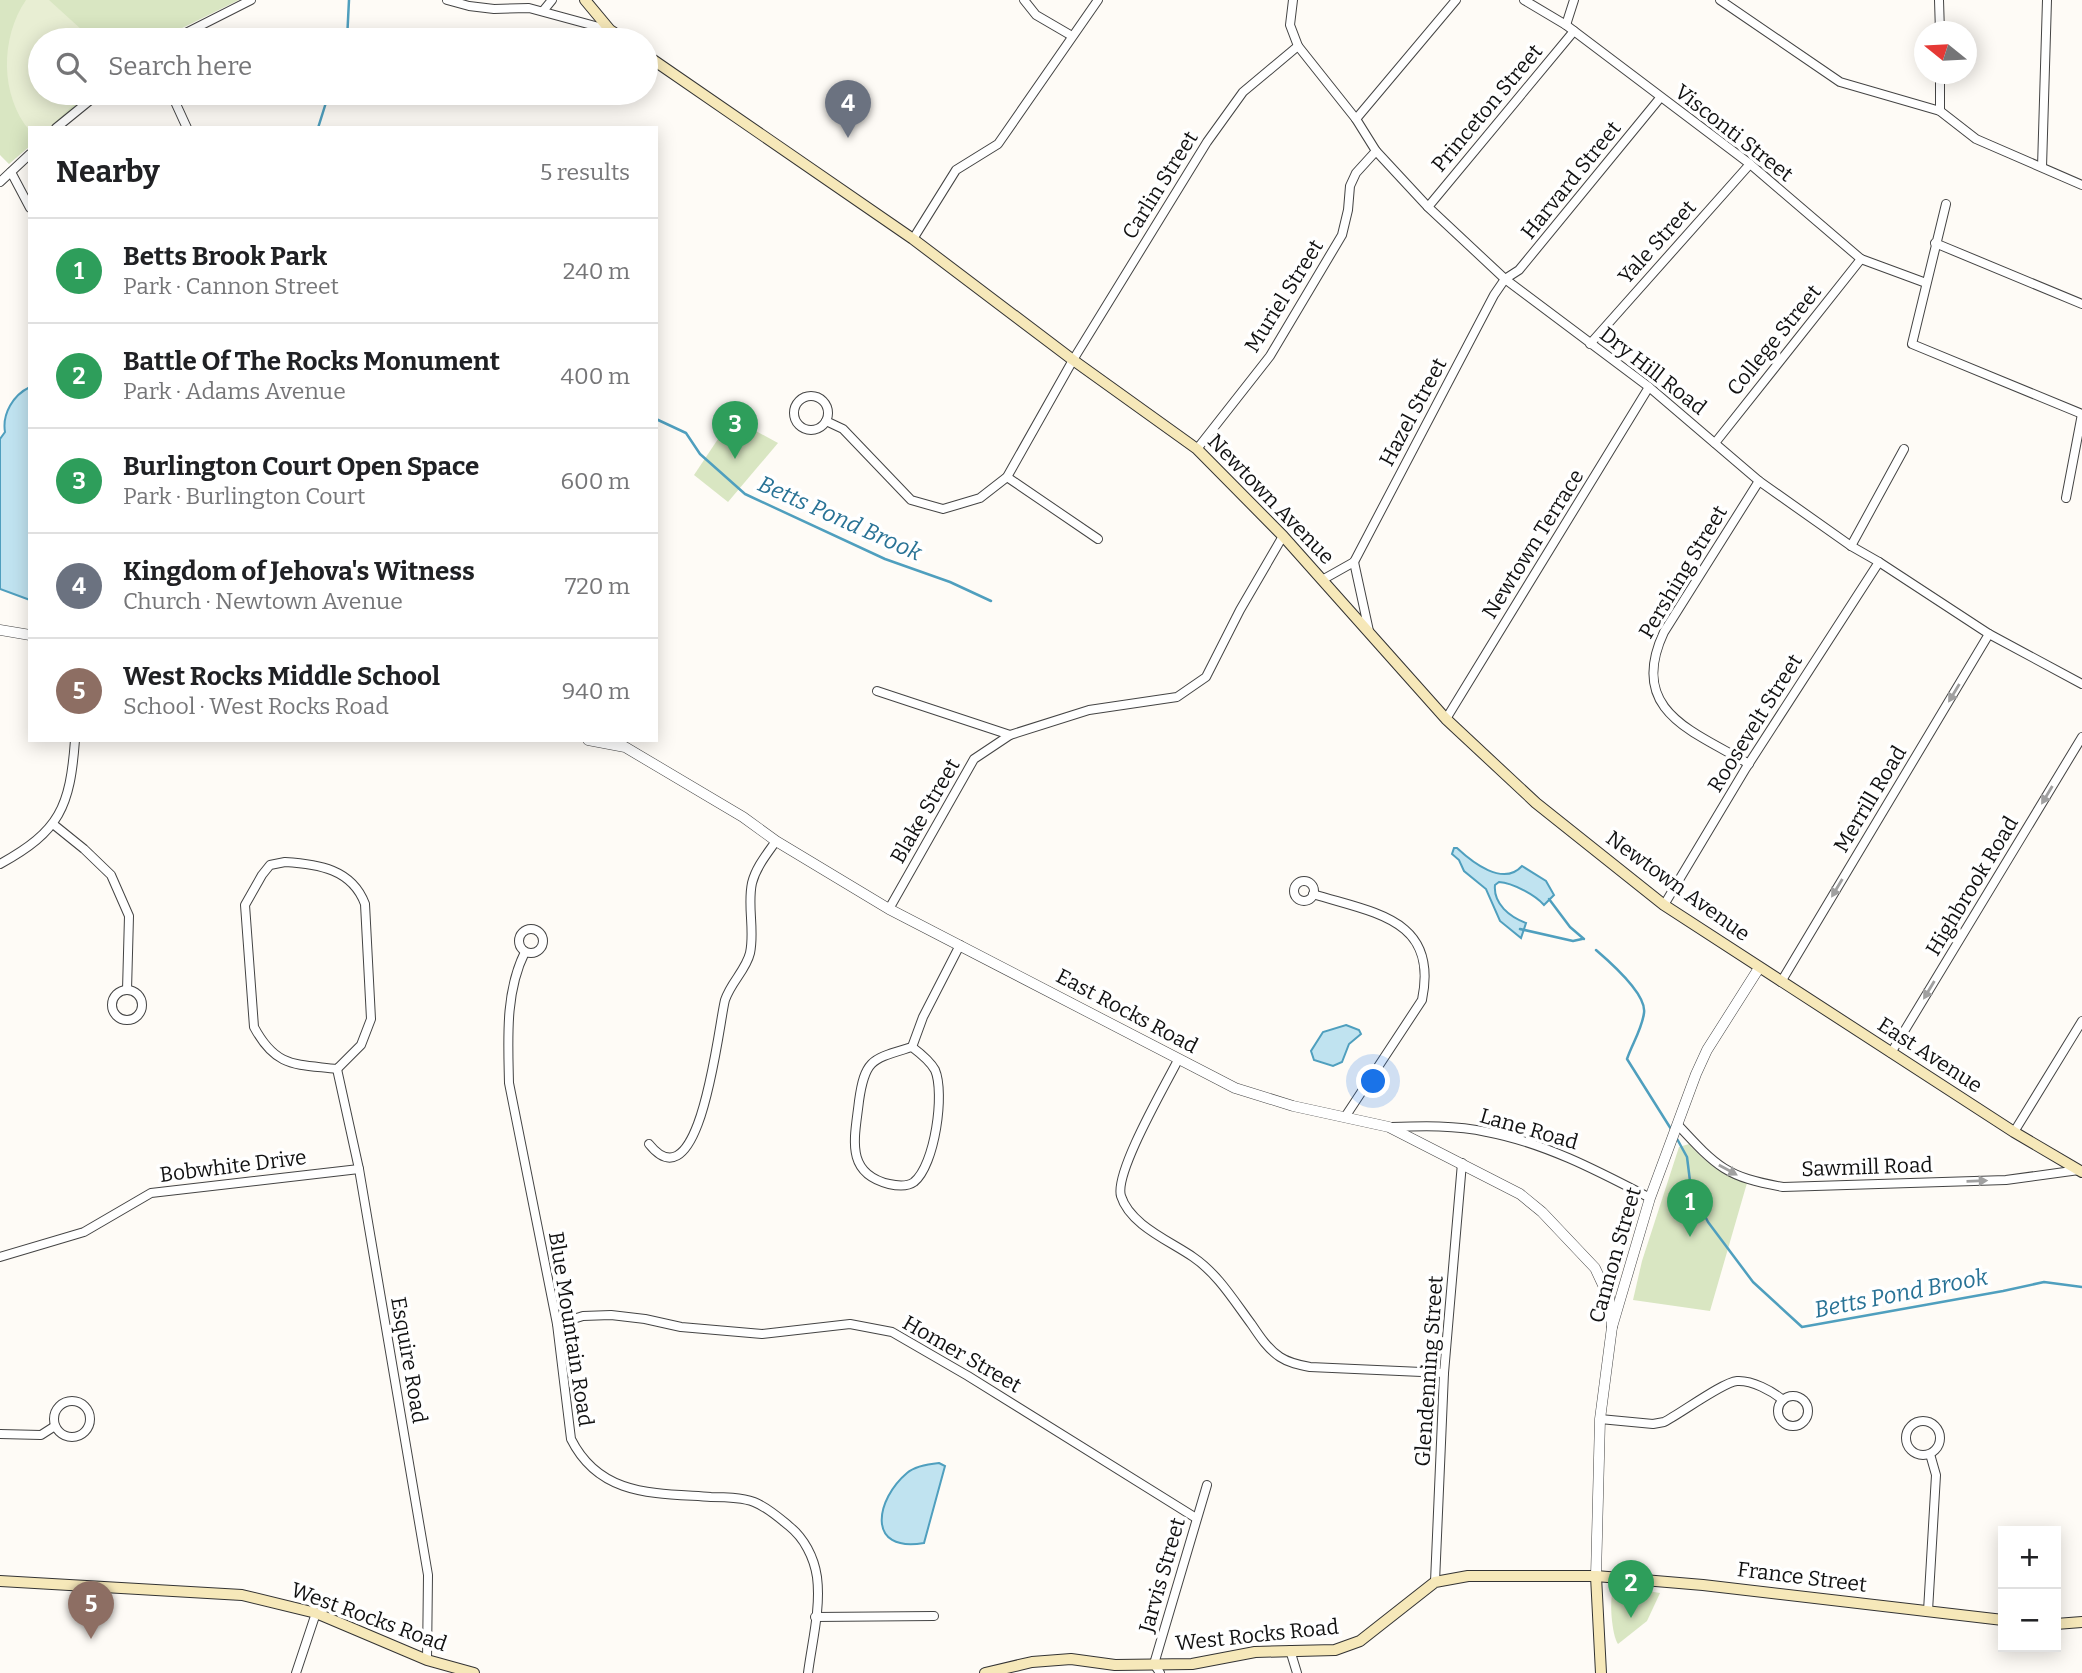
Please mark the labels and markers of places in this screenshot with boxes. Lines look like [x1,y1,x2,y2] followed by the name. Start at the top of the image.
[825,80,871,138] pin: 4
[712,401,758,459] pin: 3
[1667,1179,1713,1237] pin: 1
[1608,1560,1654,1618] pin: 2
[68,1581,114,1639] pin: 5

